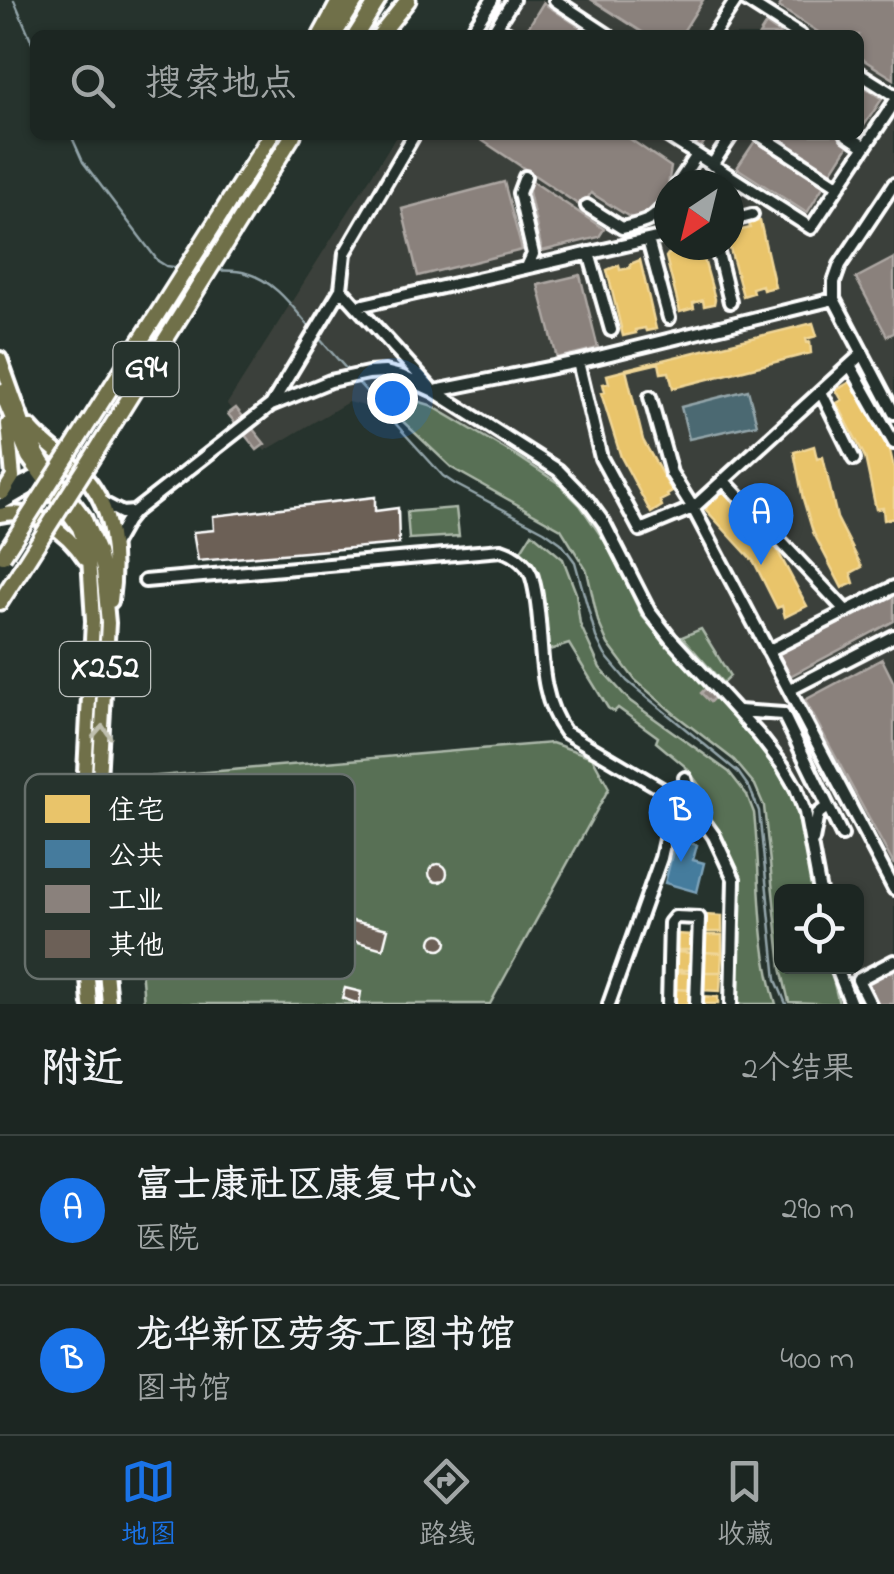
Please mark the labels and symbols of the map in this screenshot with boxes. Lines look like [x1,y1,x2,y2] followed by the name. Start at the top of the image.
[654,170,744,260] north arrow
[114,342,178,396] road number: G94
[367,373,418,424] your location
[728,482,794,565] pin: A
[60,642,150,696] road number: X252
[91,724,112,740] one-way arrow
[25,774,355,979] legend
[648,780,714,862] pin: B
[108,792,164,833] text: 住宅
[108,837,164,878] text: 公共
[108,882,164,923] text: 工业
[108,927,164,968] text: 其他

